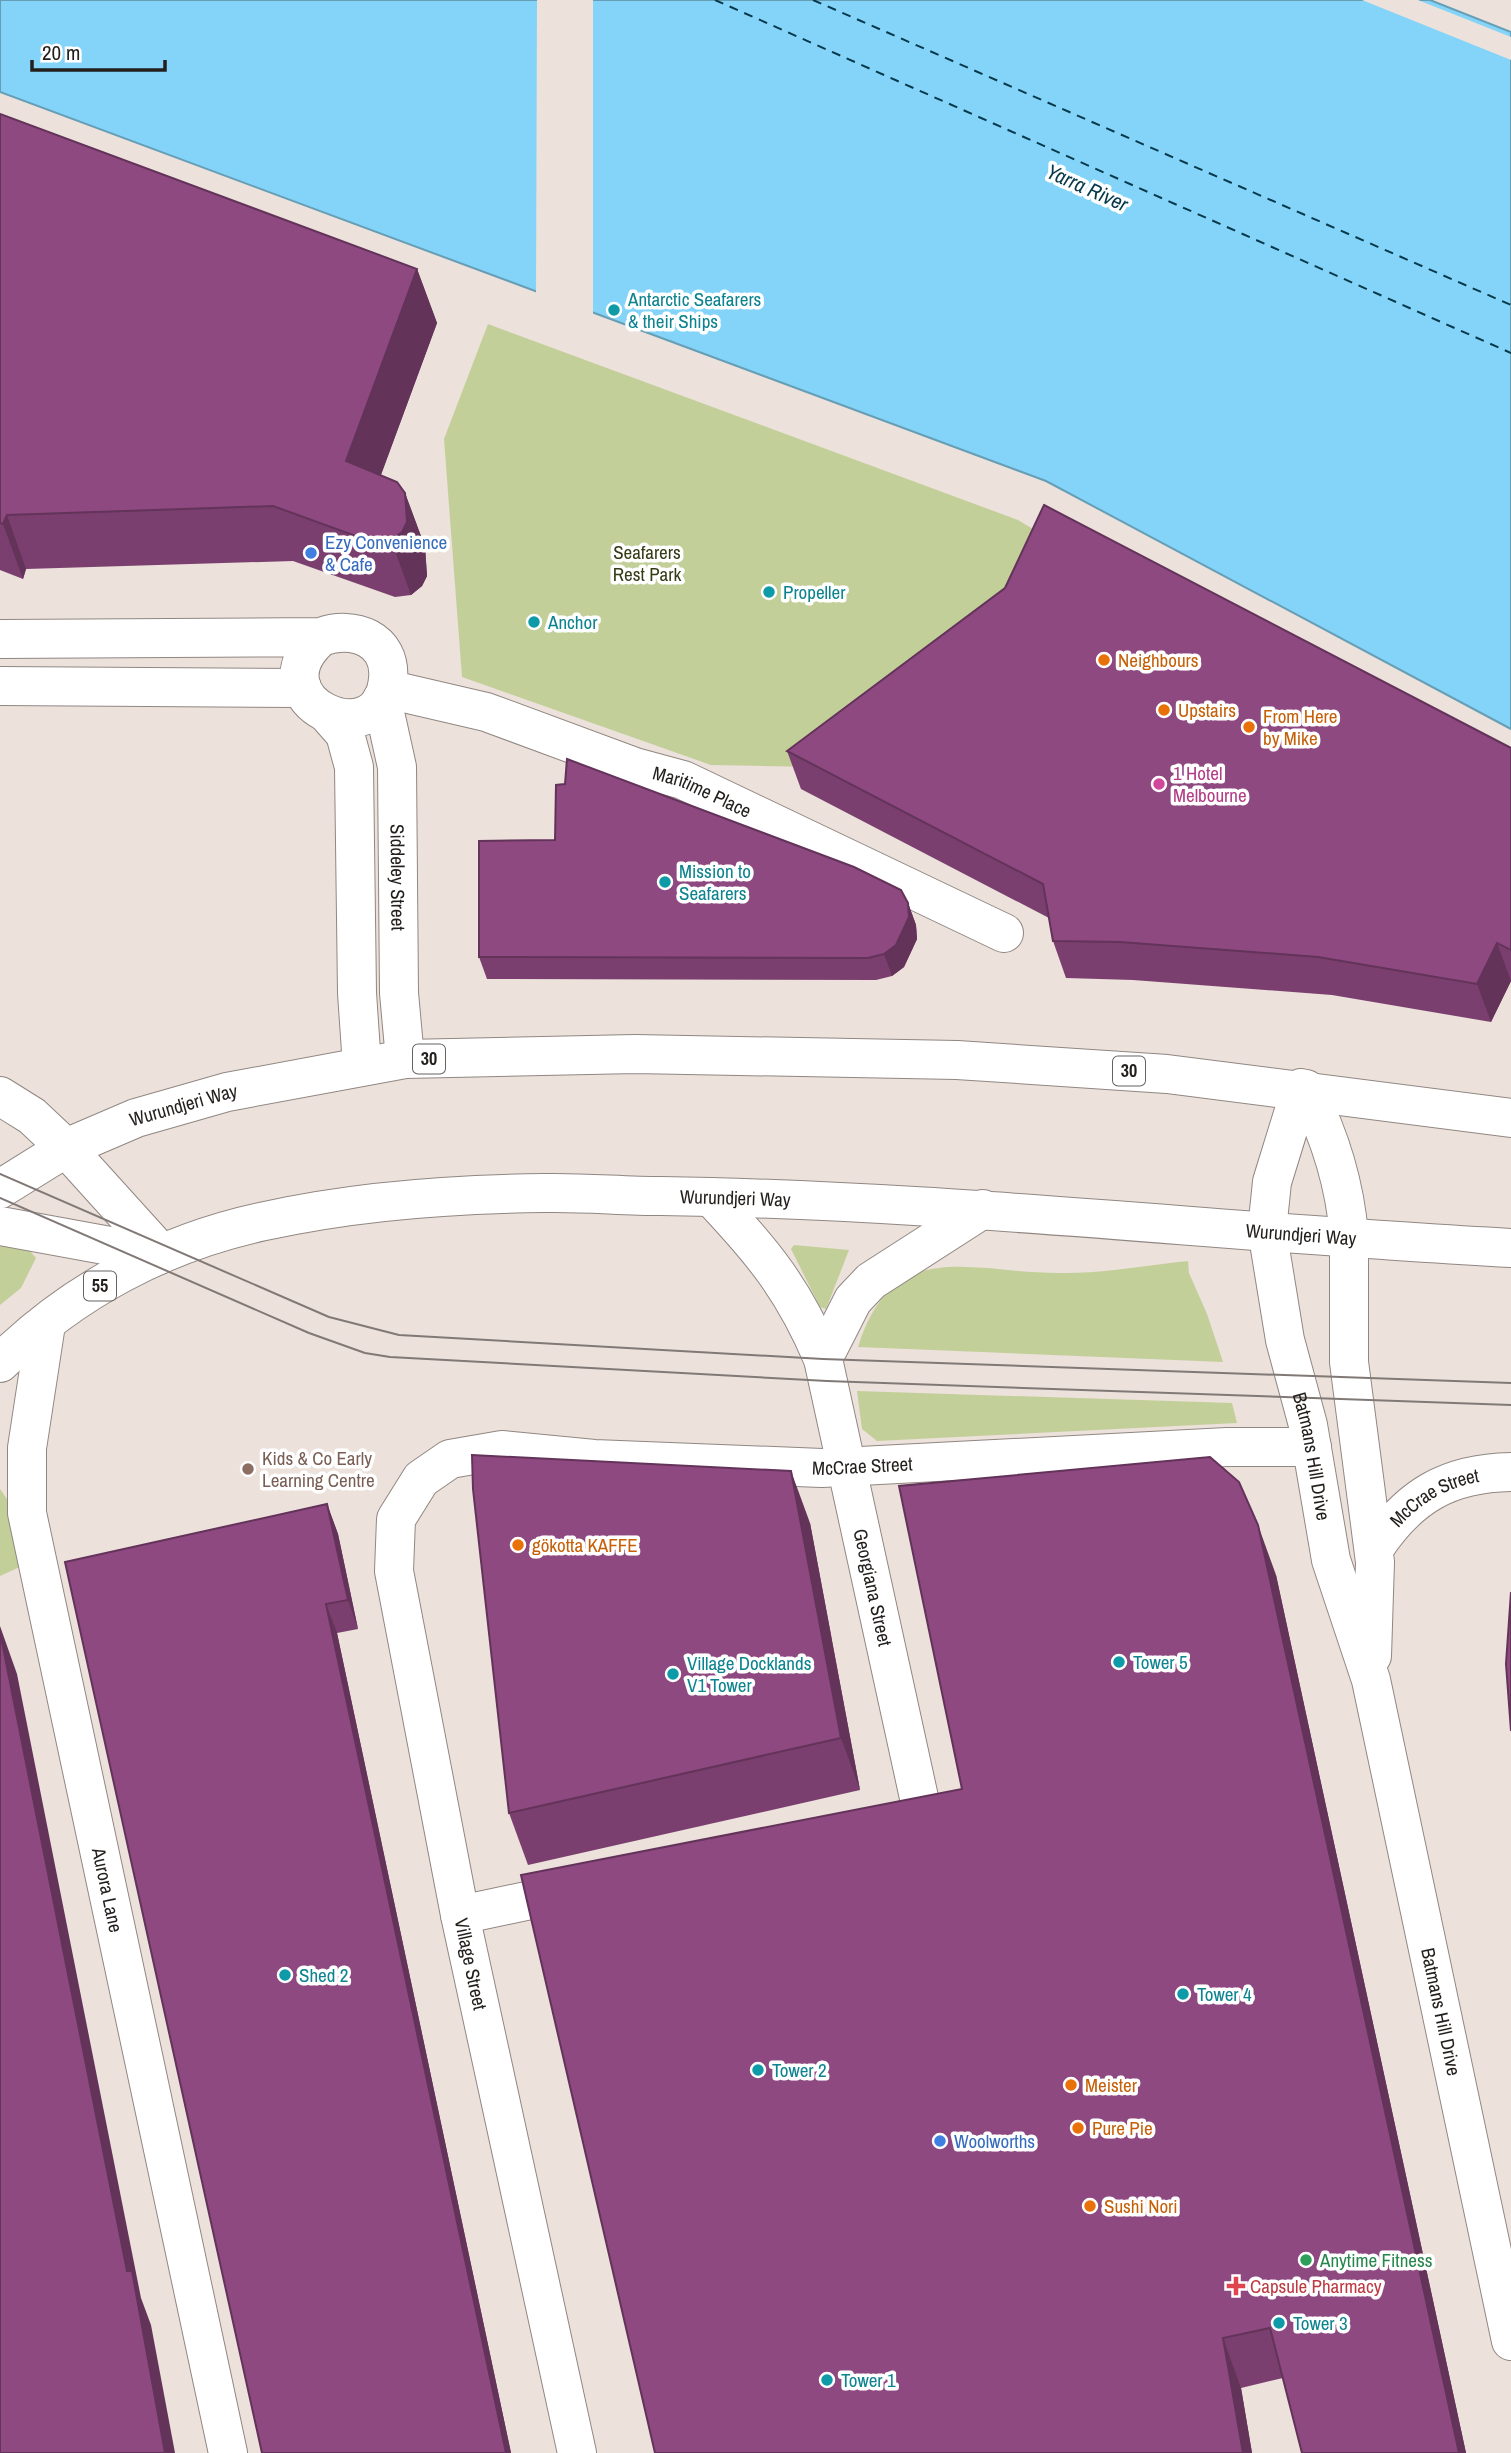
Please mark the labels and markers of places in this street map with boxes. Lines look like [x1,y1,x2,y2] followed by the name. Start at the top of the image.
[627,286,762,334] place label: Antarctic Seafarers & their Ships
[606,302,622,318] marker: Antarctic Seafarers & their Ships
[325,529,447,577] place label: Ezy Convenience & Cafe
[303,545,319,561] marker: Ezy Convenience & Cafe
[783,579,846,605] place label: Propeller
[761,584,777,600] marker: Propeller
[547,609,598,635] place label: Anchor
[526,614,542,630] marker: Anchor
[1118,647,1199,673] place label: Neighbours
[1096,652,1112,668] marker: Neighbours
[1178,697,1236,723] place label: Upstairs
[1156,702,1172,718] marker: Upstairs
[1263,703,1337,751] place label: From Here by Mike
[1241,719,1257,735] marker: From Here by Mike
[1173,760,1247,808] place label: 1 Hotel Melbourne
[1151,776,1167,792] marker: 1 Hotel Melbourne
[679,858,751,906] place label: Mission to Seafarers
[657,874,673,890] marker: Mission to Seafarers
[262,1445,375,1493] place label: Kids & Co Early Learning Centre
[240,1461,256,1477] marker: Kids & Co Early Learning Centre
[532,1532,638,1558] place label: gökotta KAFFE
[510,1537,526,1553] marker: gökotta KAFFE
[1133,1649,1188,1675] place label: Tower 5
[687,1650,812,1698] place label: Village Docklands V1 Tower
[1111,1654,1127,1670] marker: Tower 5
[665,1666,681,1682] marker: Village Docklands V1 Tower
[299,1962,348,1988] place label: Shed 2
[277,1967,293,1983] marker: Shed 2
[1197,1981,1252,2007] place label: Tower 4
[1175,1986,1191,2002] marker: Tower 4
[772,2057,827,2083] place label: Tower 2
[750,2062,766,2078] marker: Tower 2
[1085,2072,1138,2098] place label: Meister
[1063,2077,1079,2093] marker: Meister
[1092,2115,1153,2141] place label: Pure Pie
[1070,2120,1086,2136] marker: Pure Pie
[954,2128,1035,2154] place label: Woolworths
[932,2133,948,2149] marker: Woolworths
[1104,2193,1178,2219] place label: Sushi Nori
[1082,2198,1098,2214] marker: Sushi Nori
[1319,2247,1433,2273] place label: Anytime Fitness
[1298,2252,1314,2268] marker: Anytime Fitness
[1250,2273,1382,2299] place label: Capsule Pharmacy
[1228,2278,1244,2294] marker: Capsule Pharmacy
[1293,2310,1348,2336] place label: Tower 3
[1271,2315,1287,2331] marker: Tower 3
[841,2367,896,2393] place label: Tower 1
[819,2372,835,2388] marker: Tower 1

